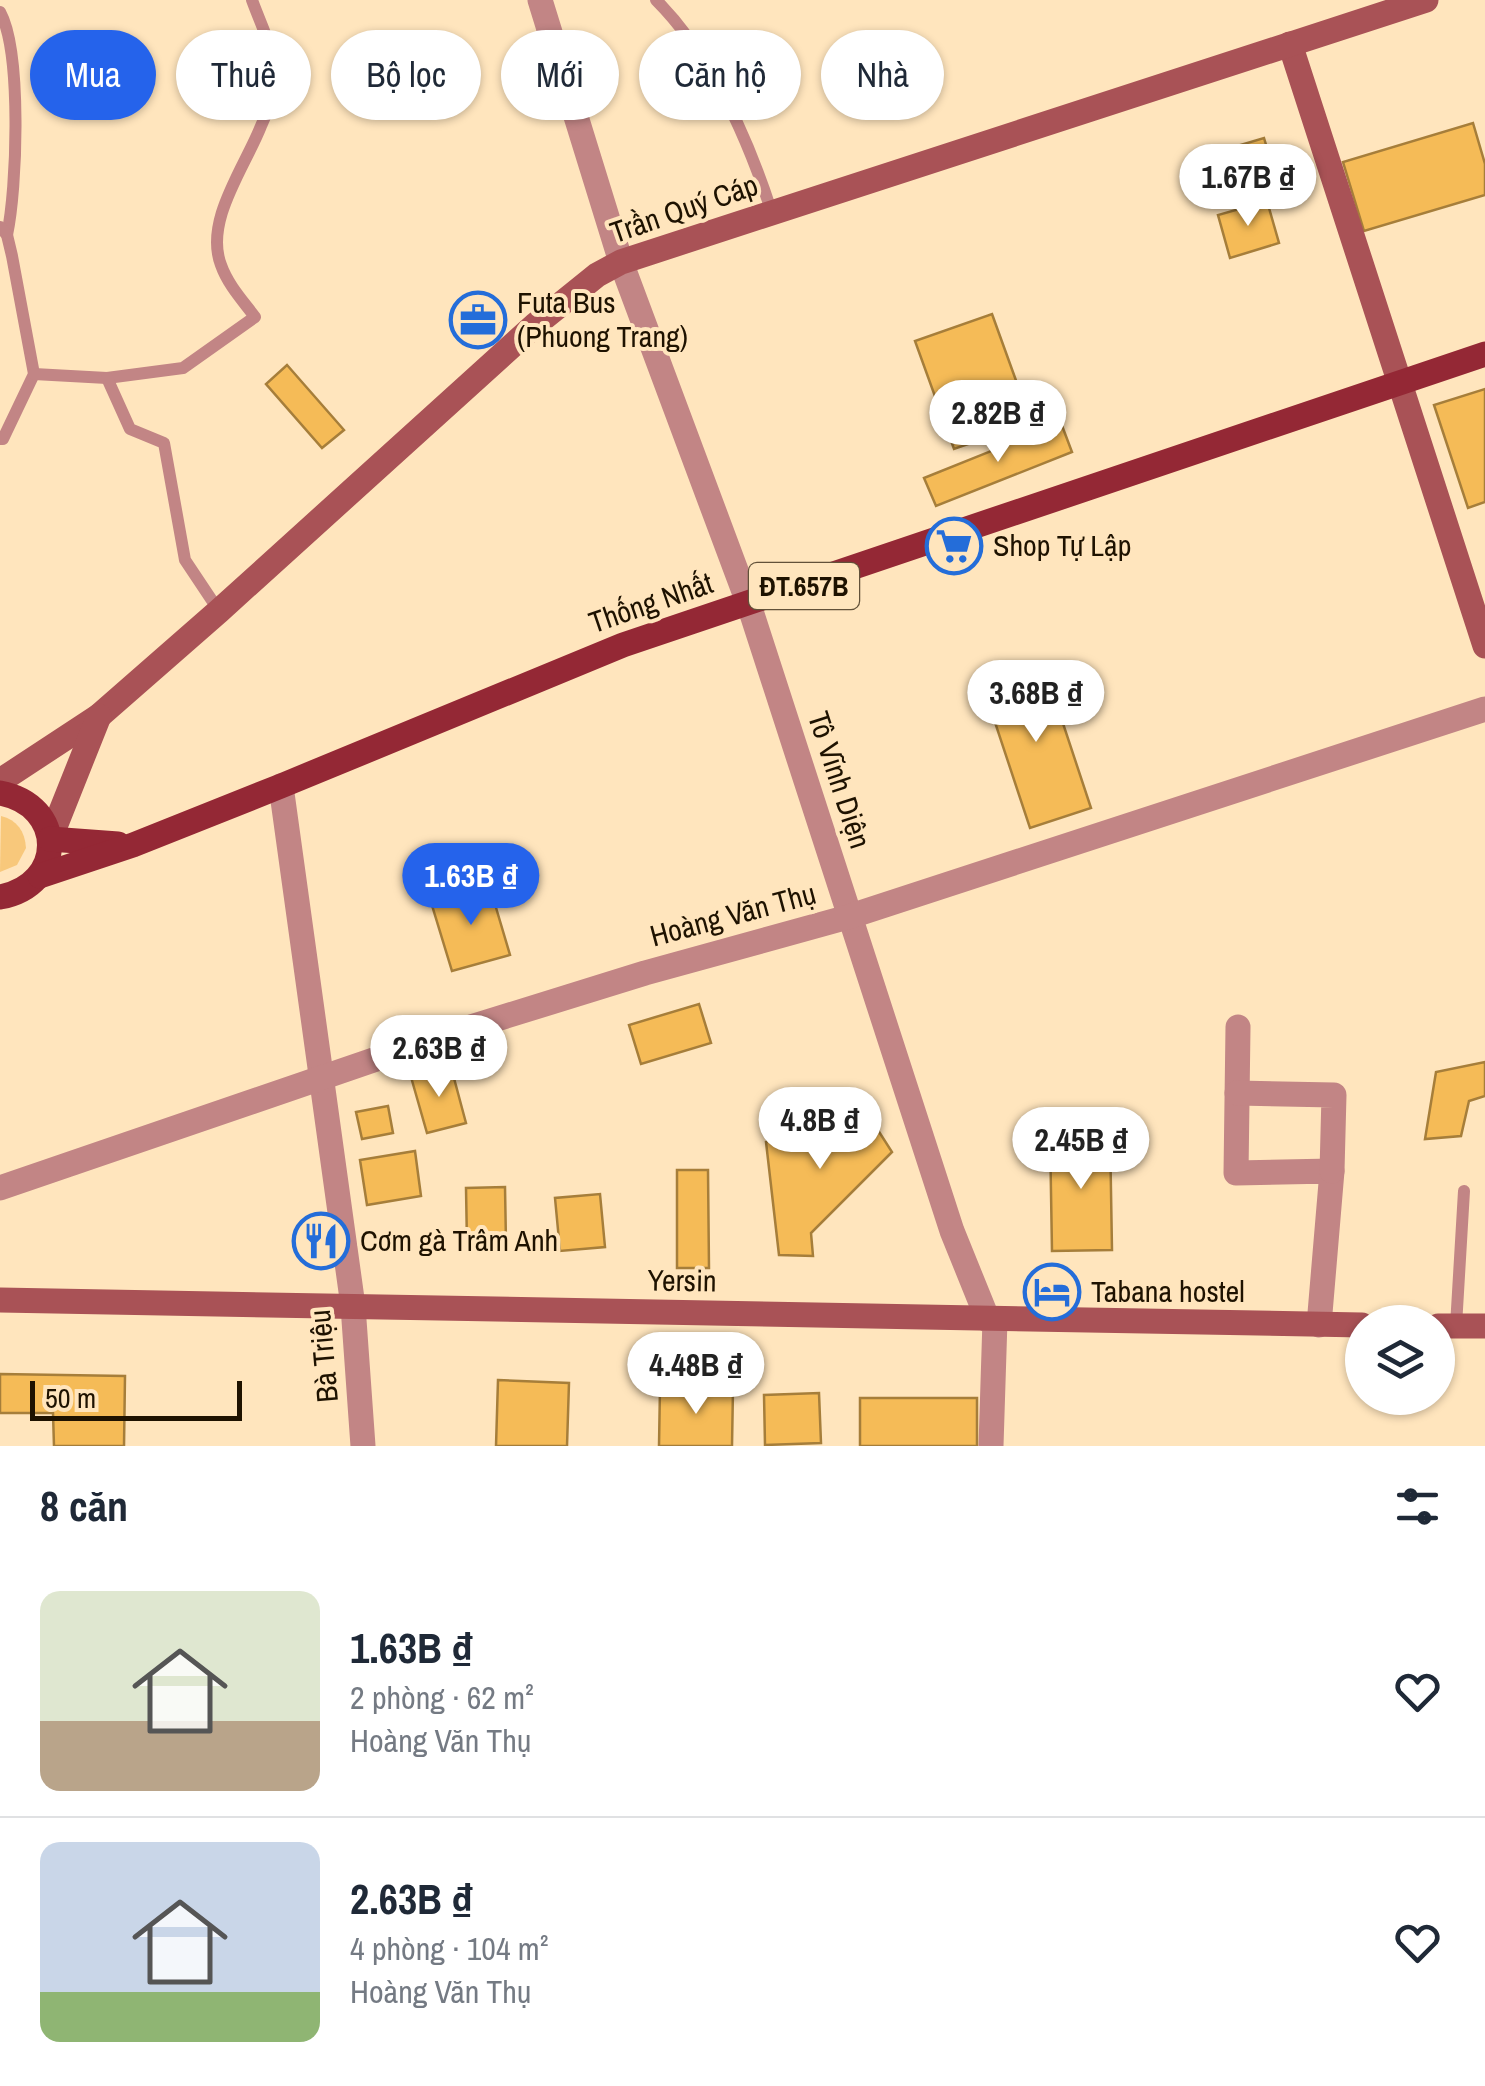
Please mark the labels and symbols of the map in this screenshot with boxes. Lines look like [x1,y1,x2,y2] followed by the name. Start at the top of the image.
[1156,144,1340,229] pin: 1.67B ₫
[605,164,763,252] street label: Trần Quý Cáp
[517,282,688,356] place label: Futa Bus (Phuong Trang)
[448,290,508,350] office icon: Futa Bus (Phuong Trang)
[906,380,1090,465] pin: 2.82B ₫
[924,516,984,576] supermarket icon: Shop Tự Lập
[993,525,1131,565] place label: Shop Tự Lập
[583,562,718,642] street label: Thống Nhất
[749,563,859,609] road number: ĐT.657B
[944,660,1128,745] pin: 3.68B ₫
[799,706,881,853] street label: Tô Vĩnh Diện
[379,843,563,928] pin: 1.63B ₫
[645,873,820,955] street label: Hoàng Văn Thụ
[347,1015,531,1100] pin: 2.63B ₫
[739,1087,901,1172] pin: 4.8B ₫
[989,1107,1173,1192] pin: 2.45B ₫
[291,1211,351,1271] restaurant icon: Cơm gà Trâm Anh
[360,1220,558,1260] place label: Cơm gà Trâm Anh
[647,1259,717,1301] street label: Yersin
[1022,1262,1082,1322] hotel icon: Tabana hostel
[1091,1271,1245,1311] place label: Tabana hostel
[299,1308,347,1404] street label: Bà Triệu
[604,1332,788,1417] pin: 4.48B ₫
[30,1376,242,1420] scale bar

